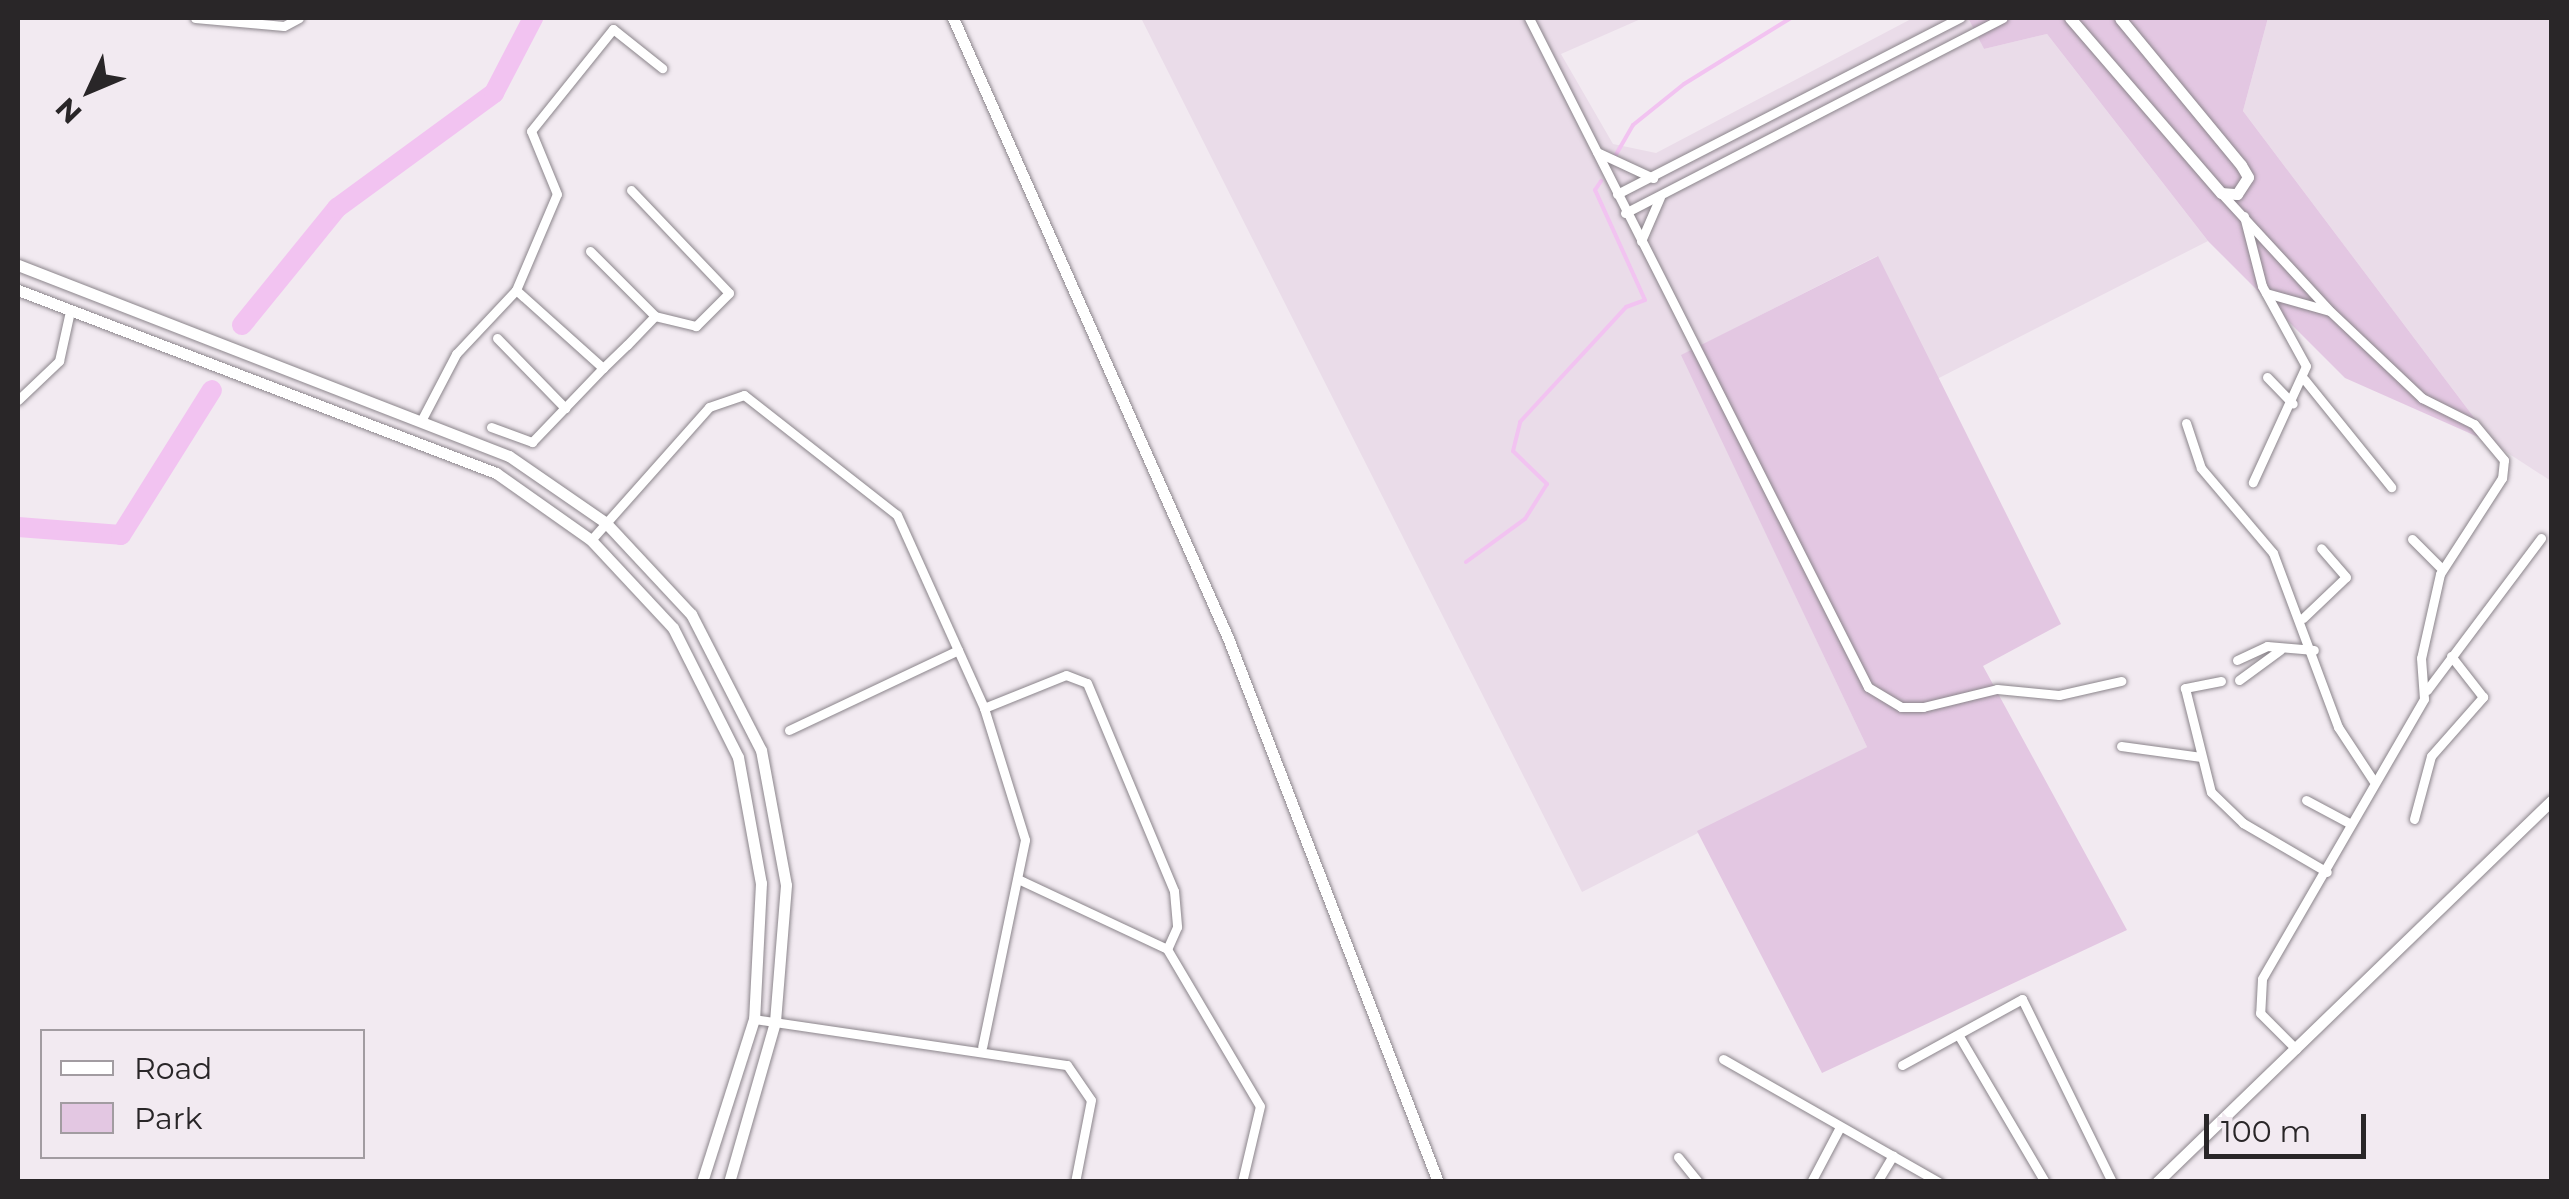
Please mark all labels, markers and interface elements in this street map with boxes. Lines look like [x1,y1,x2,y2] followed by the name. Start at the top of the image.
[40,40,140,140] north arrow
[48,91,89,131] text: N
[40,1029,365,1159] legend
[134,1050,212,1087] text: Road
[2209,1094,2372,1156] scale bar
[134,1100,203,1137] text: Park
[2221,1113,2311,1150] text: 100 m

